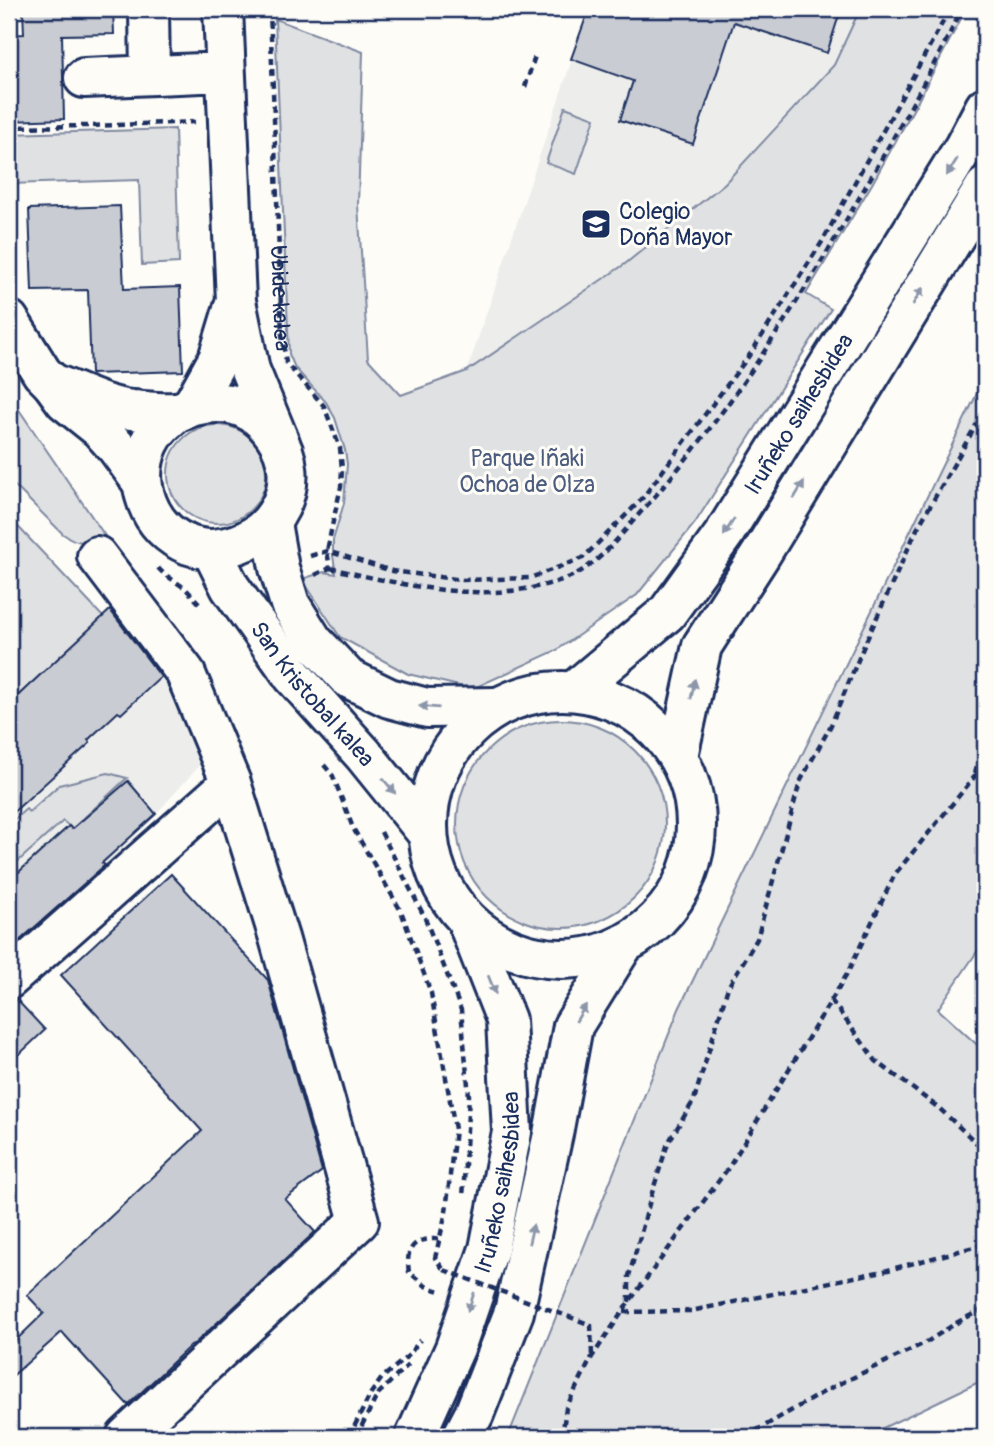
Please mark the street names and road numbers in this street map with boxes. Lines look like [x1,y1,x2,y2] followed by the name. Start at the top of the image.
[264,244,298,353] street label: Ubide kalea
[738,328,860,500] street label: Iruñeko saihesbidea
[244,616,381,772] street label: San Kristobal kalea
[468,1091,527,1277] street label: Iruñeko saihesbidea

